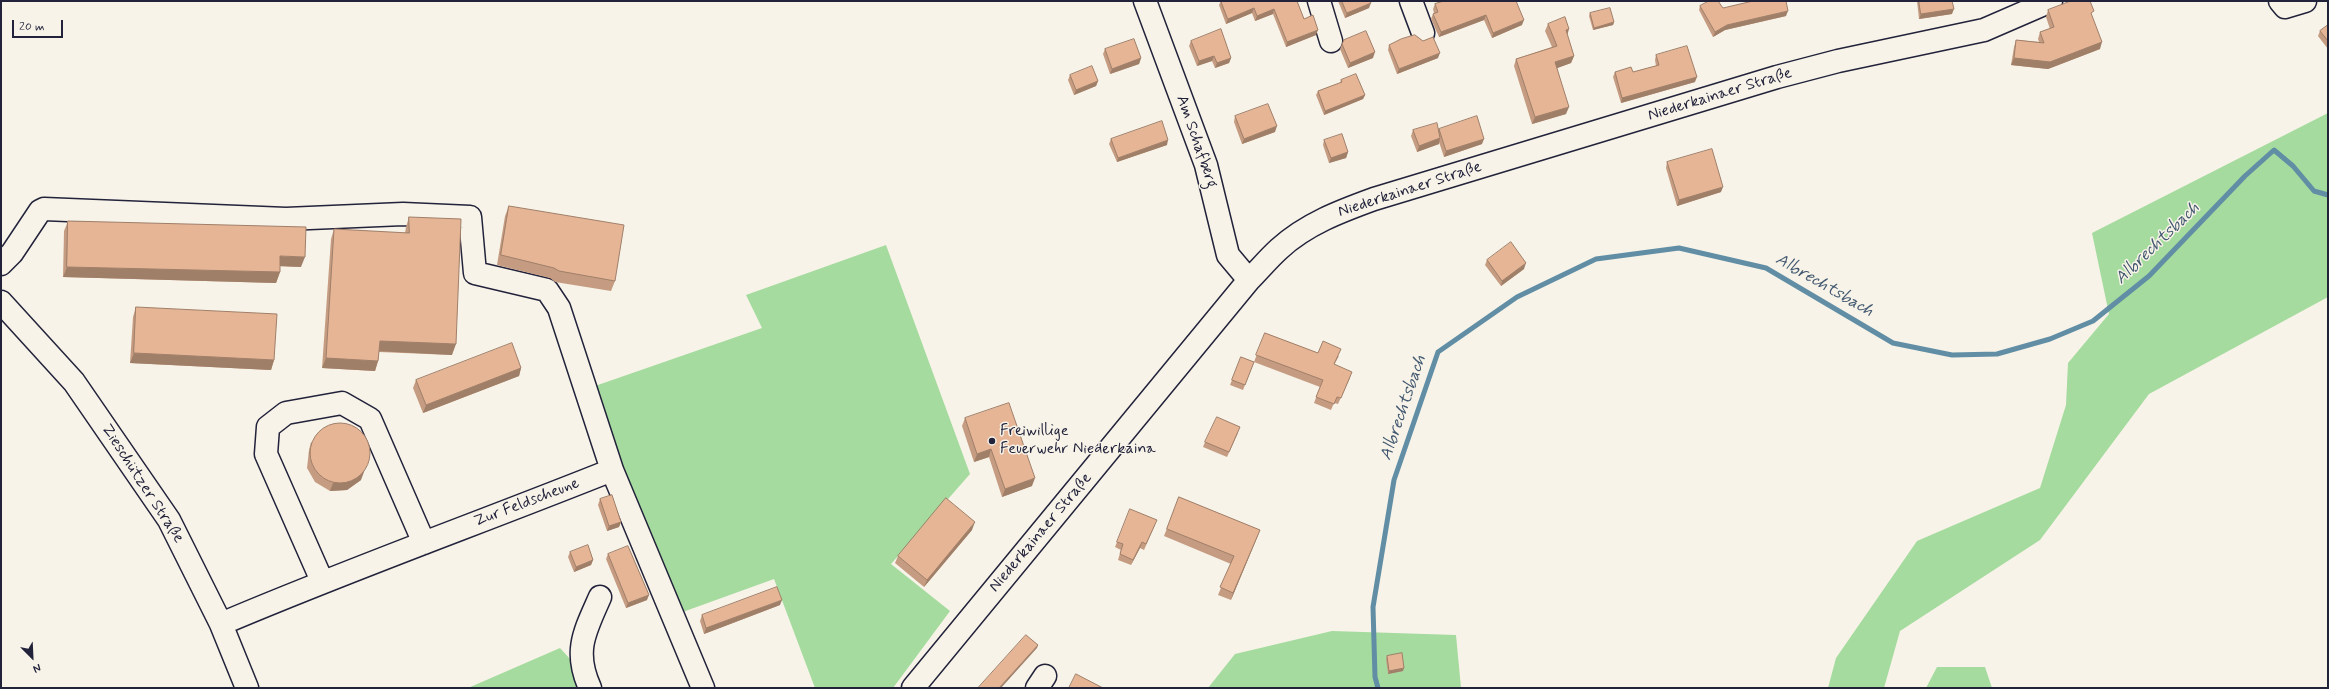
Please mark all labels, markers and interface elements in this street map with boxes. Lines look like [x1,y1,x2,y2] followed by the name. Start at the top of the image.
[14,12,65,38] scale bar
[19,19,45,35] text: 20 m
[1646,64,1794,126] street label: Niederkainaer Straße
[1171,93,1221,191] street label: Am Schafberg
[1336,158,1484,222] street label: Niederkainaer Straße
[2112,199,2204,289] water label: Albrechtsbach
[1772,250,1876,322] water label: Albrechtsbach
[1377,353,1431,463] water label: Albrechtsbach
[96,421,188,547] street label: Zieschützer Straße
[1000,422,1156,460] place label: Freiwillige Feuerwehr Niederkaina
[987,436,997,446] marker: Freiwillige Feuerwehr Niederkaina
[986,469,1096,597] street label: Niederkainaer Straße
[472,474,582,532] street label: Zur Feldscheune
[12,637,52,677] north arrow
[31,660,43,676] text: N

